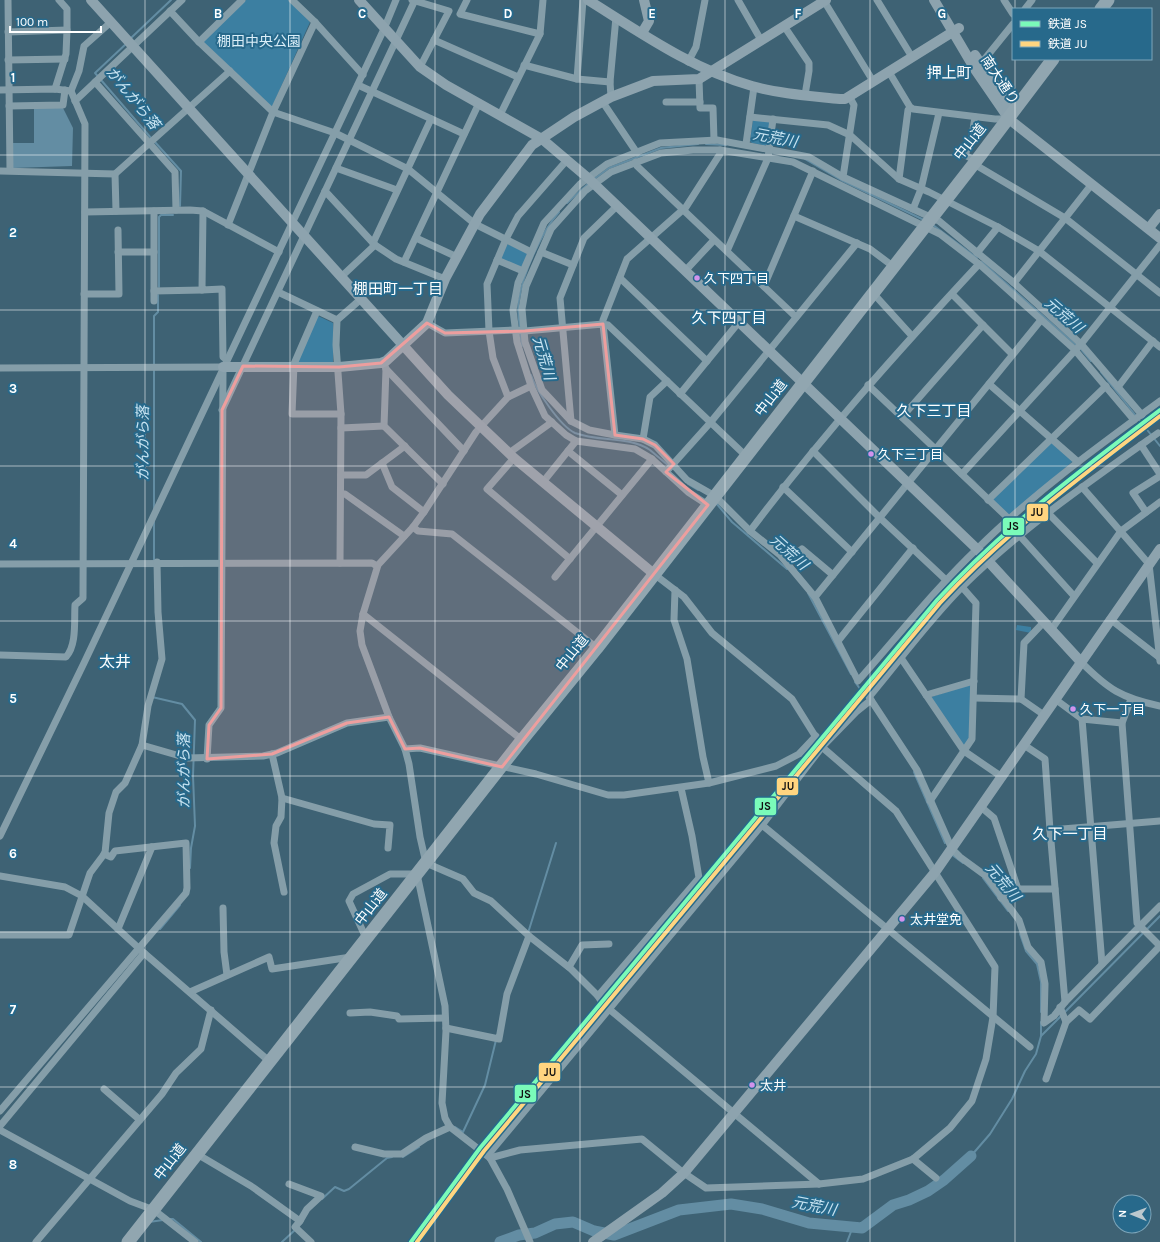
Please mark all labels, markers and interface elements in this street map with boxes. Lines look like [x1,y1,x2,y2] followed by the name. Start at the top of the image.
[214,6,222,21] text: B
[358,6,366,21] text: C
[504,6,513,21] text: D
[648,6,656,21] text: E
[794,6,802,21] text: F
[938,6,946,21] text: G
[10,8,101,34] scale bar
[1012,8,1152,60] legend
[16,15,48,29] text: 100 m
[1048,17,1087,31] text: 鉄道 JS
[217,33,301,50] park label: 棚田中央公園
[1048,37,1088,51] text: 鉄道 JU
[977,52,1023,108] street label: 南大通り
[102,63,165,134] water label: がんがら落
[926,64,972,82] district label: 押上町
[11,70,15,85] text: 1
[950,120,990,164] street label: 中山道
[751,125,801,152] water label: 元荒川
[9,225,17,240] text: 2
[704,271,769,286] place label: 久下四丁目
[692,273,702,283] marker: 久下四丁目
[353,280,443,298] district label: 棚田町一丁目
[1041,293,1088,338] water label: 元荒川
[691,309,767,327] district label: 久下四丁目
[529,334,559,384] water label: 元荒川
[751,376,791,420] street label: 中山道
[9,381,17,396] text: 3
[896,402,972,420] district label: 久下三丁目
[134,404,152,481] water label: がんがら落
[878,447,943,462] place label: 久下三丁目
[866,449,876,459] marker: 久下三丁目
[1026,503,1049,522] line badge: JU
[1031,506,1043,519] text: JU
[1002,517,1025,536] line badge: JS
[1007,520,1019,533] text: JS
[766,530,813,575] water label: 元荒川
[9,536,17,551] text: 4
[552,631,592,675] street label: 中山道
[99,652,131,671] district label: 太井
[9,691,17,706] text: 5
[1080,702,1145,717] place label: 久下一丁目
[1068,704,1078,714] marker: 久下一丁目
[175,732,193,809] water label: がんがら落
[776,777,799,796] line badge: JU
[782,780,794,793] text: JU
[754,797,777,816] line badge: JS
[759,800,771,813] text: JS
[1032,825,1108,843] district label: 久下一丁目
[9,846,17,861] text: 6
[982,859,1026,907] water label: 元荒川
[351,885,391,929] street label: 中山道
[910,912,962,927] place label: 太井堂免
[897,914,907,924] marker: 太井堂免
[10,1002,17,1017] text: 7
[538,1062,561,1082] line badge: JU
[544,1066,556,1079] text: JU
[760,1078,786,1093] place label: 太井
[747,1080,757,1090] marker: 太井
[514,1084,537,1103] line badge: JS
[519,1088,531,1101] text: JS
[150,1140,190,1184] street label: 中山道
[9,1157,17,1172] text: 8
[790,1193,840,1220] water label: 元荒川
[1112,1194,1152,1234] north arrow
[1116,1210,1129,1218] text: N

